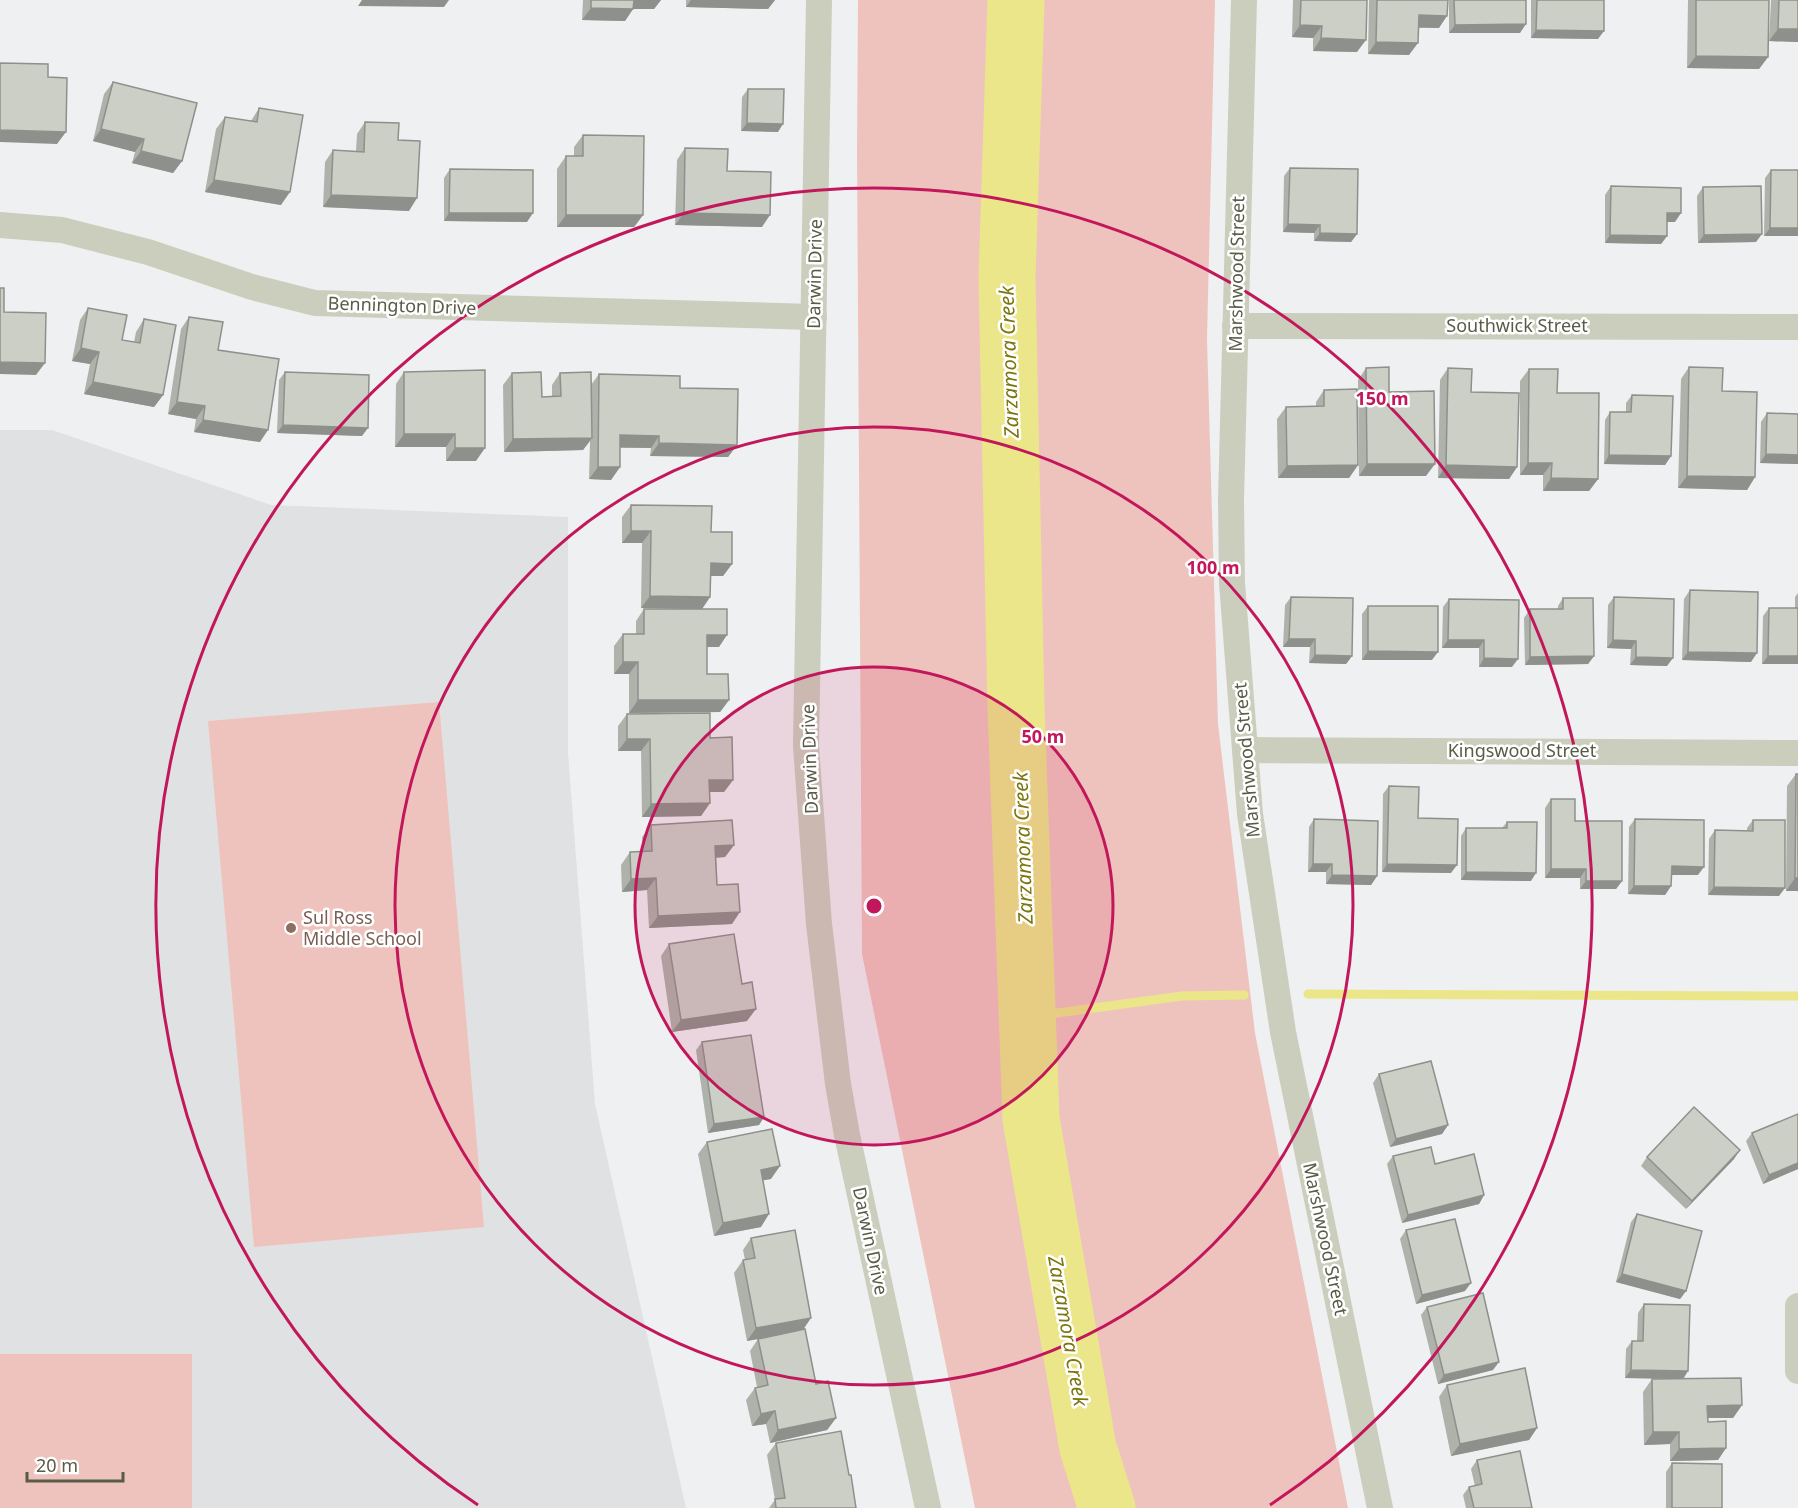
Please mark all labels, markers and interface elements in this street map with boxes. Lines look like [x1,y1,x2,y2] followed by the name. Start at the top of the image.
[1223,196,1249,352] street label: Marshwood Street
[801,219,827,329] street label: Darwin Drive
[992,284,1025,440] water label: Zarzamora Creek
[327,290,477,320] street label: Bennington Drive
[1446,313,1588,337] street label: Southwick Street
[1355,386,1409,410] text: 150 m
[1186,555,1240,579] text: 100 m
[1227,681,1265,839] street label: Marshwood Street
[795,704,823,814] street label: Darwin Drive
[1022,724,1064,748] text: 50 m
[1448,738,1597,762] street label: Kingswood Street
[1006,770,1039,926] water label: Zarzamora Creek
[864,896,884,916] centre of rings
[303,905,422,950] place label: Sul Ross Middle School
[284,921,298,935] marker: Sul Ross Middle School
[1298,1160,1354,1318] street label: Marshwood Street
[848,1185,894,1297] street label: Darwin Drive
[1042,1253,1095,1409] water label: Zarzamora Creek
[27,1445,123,1483] scale bar
[36,1453,78,1477] text: 20 m

